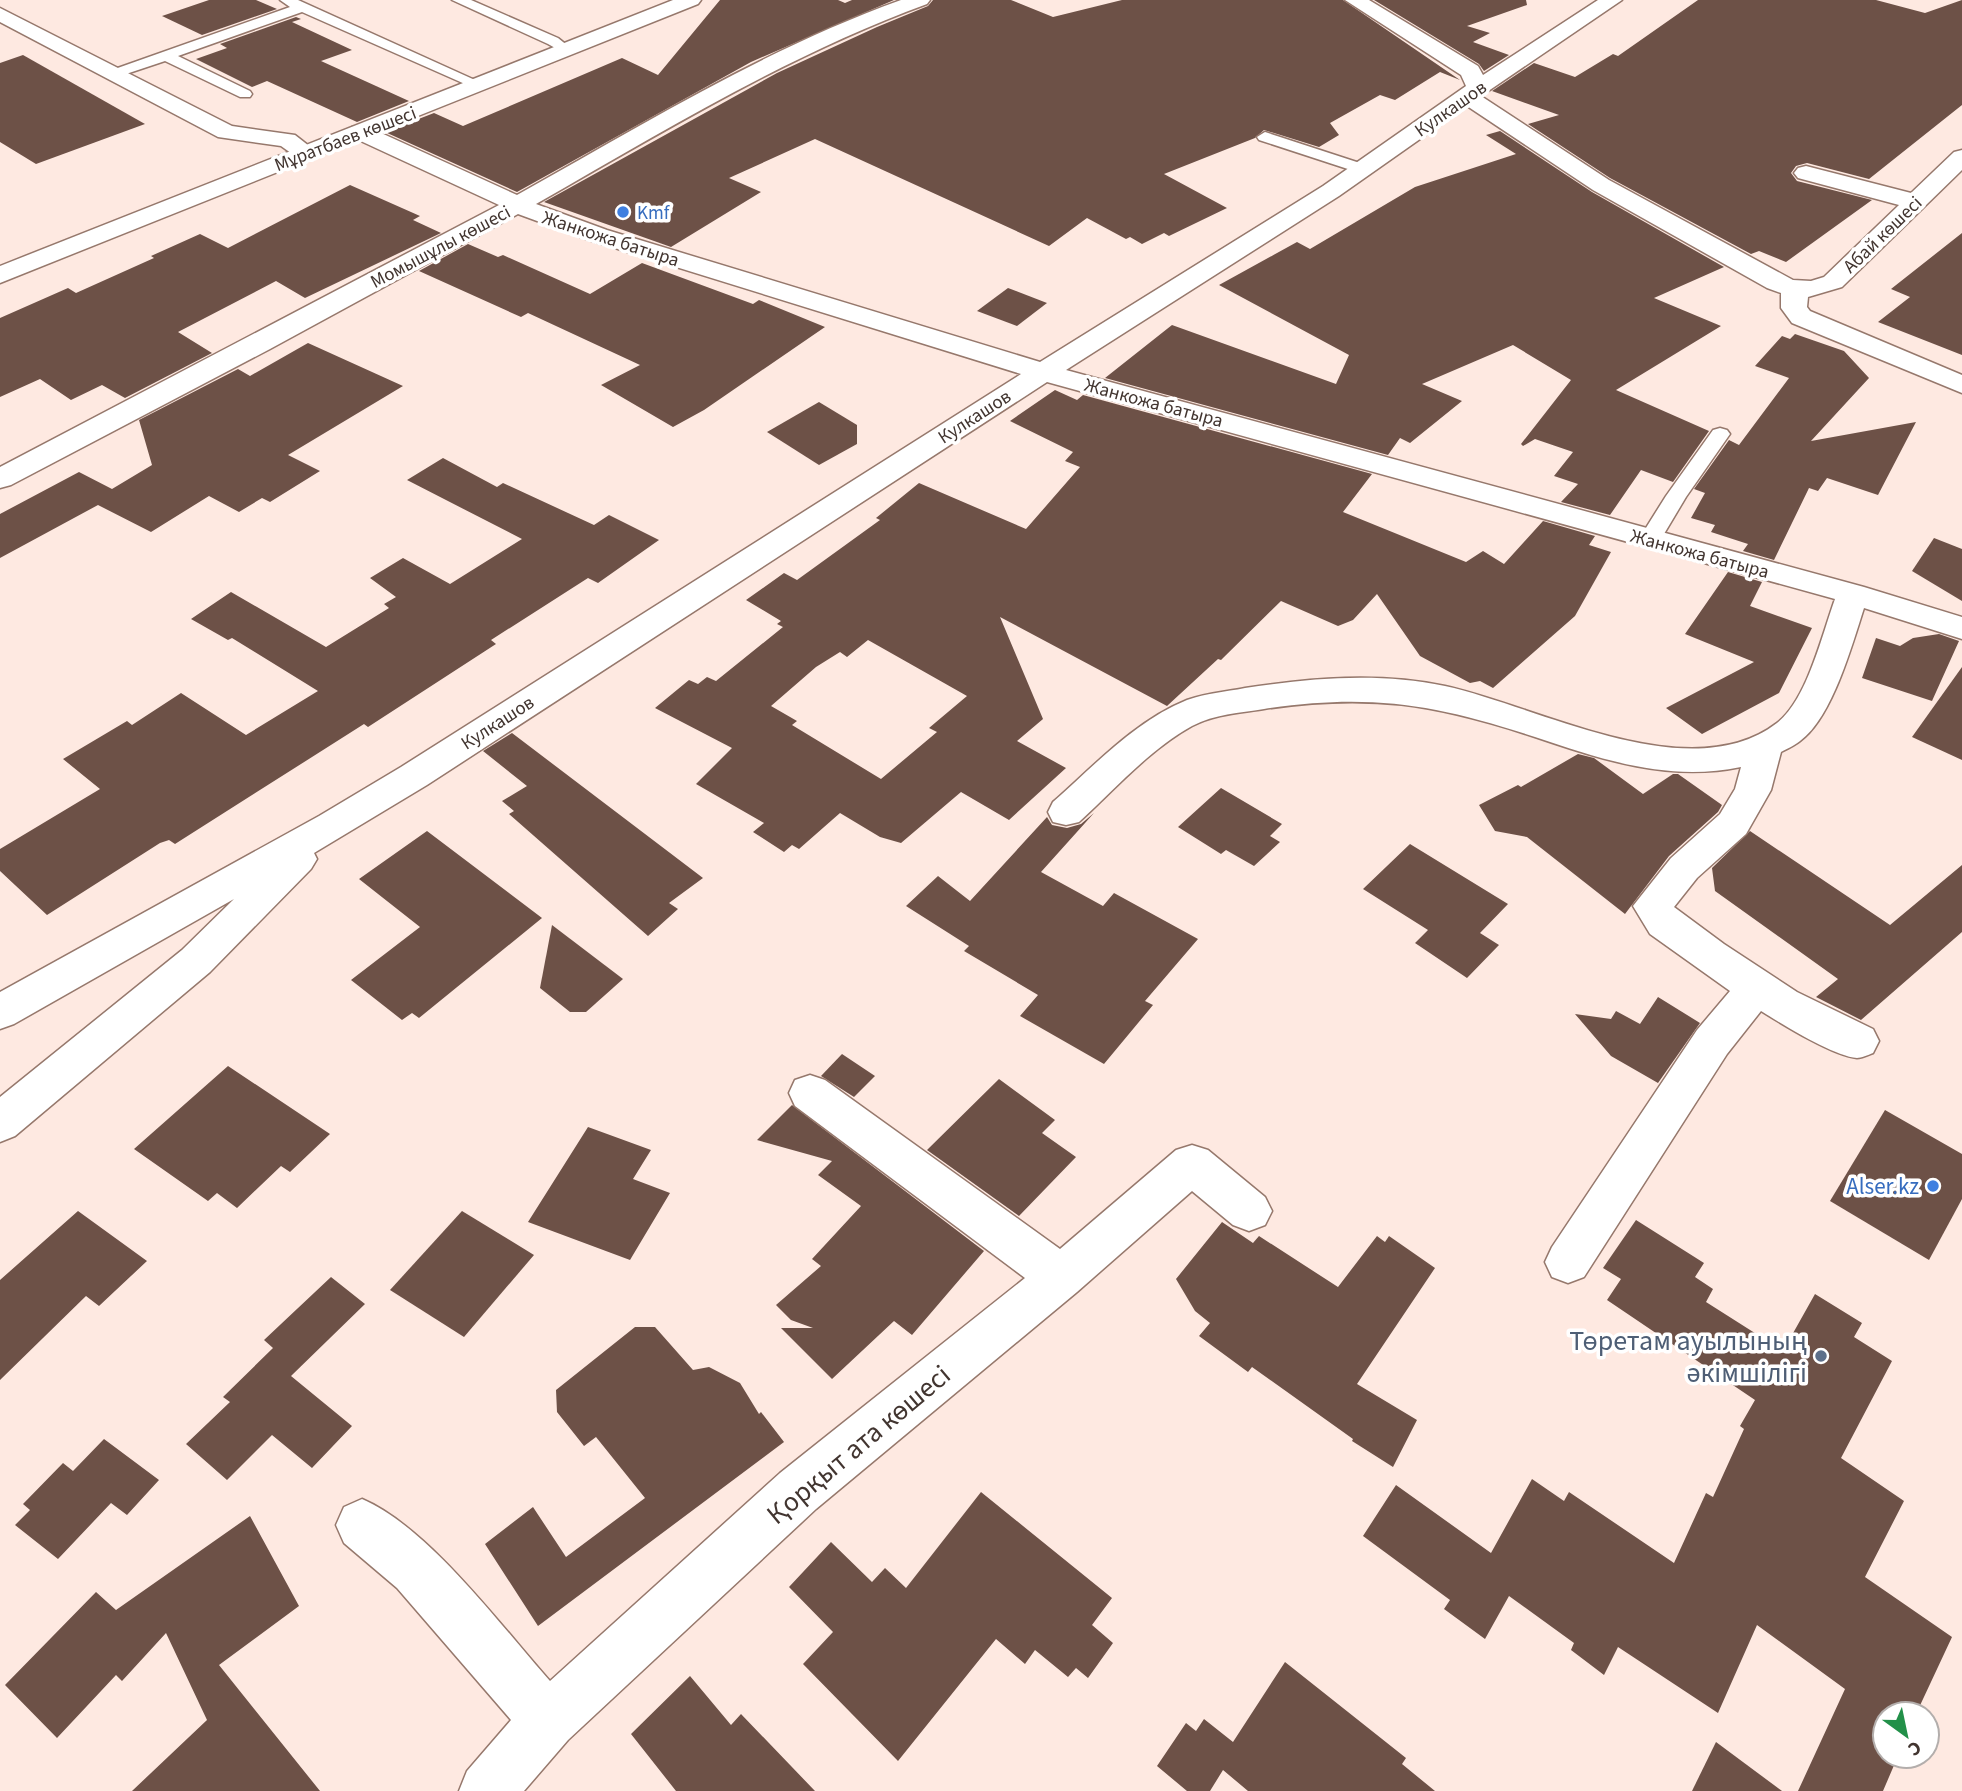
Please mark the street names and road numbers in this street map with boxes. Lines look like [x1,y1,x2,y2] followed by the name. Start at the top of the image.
[1409,75,1492,144] street label: Кулкашов
[271,100,420,179] street label: Мұратбаев көшесі
[1837,190,1929,280] street label: Абай көшесі
[366,199,516,296] street label: Момышұлы көшесі
[539,205,682,274] street label: Жанкожа батыра
[1081,372,1226,435] street label: Жанкожа батыра
[933,383,1017,451] street label: Кулкашов
[1627,523,1772,586] street label: Жанкожа батыра
[456,689,540,757] street label: Кулкашов
[758,1356,959,1534] street label: Қорқыт ата көшесі

